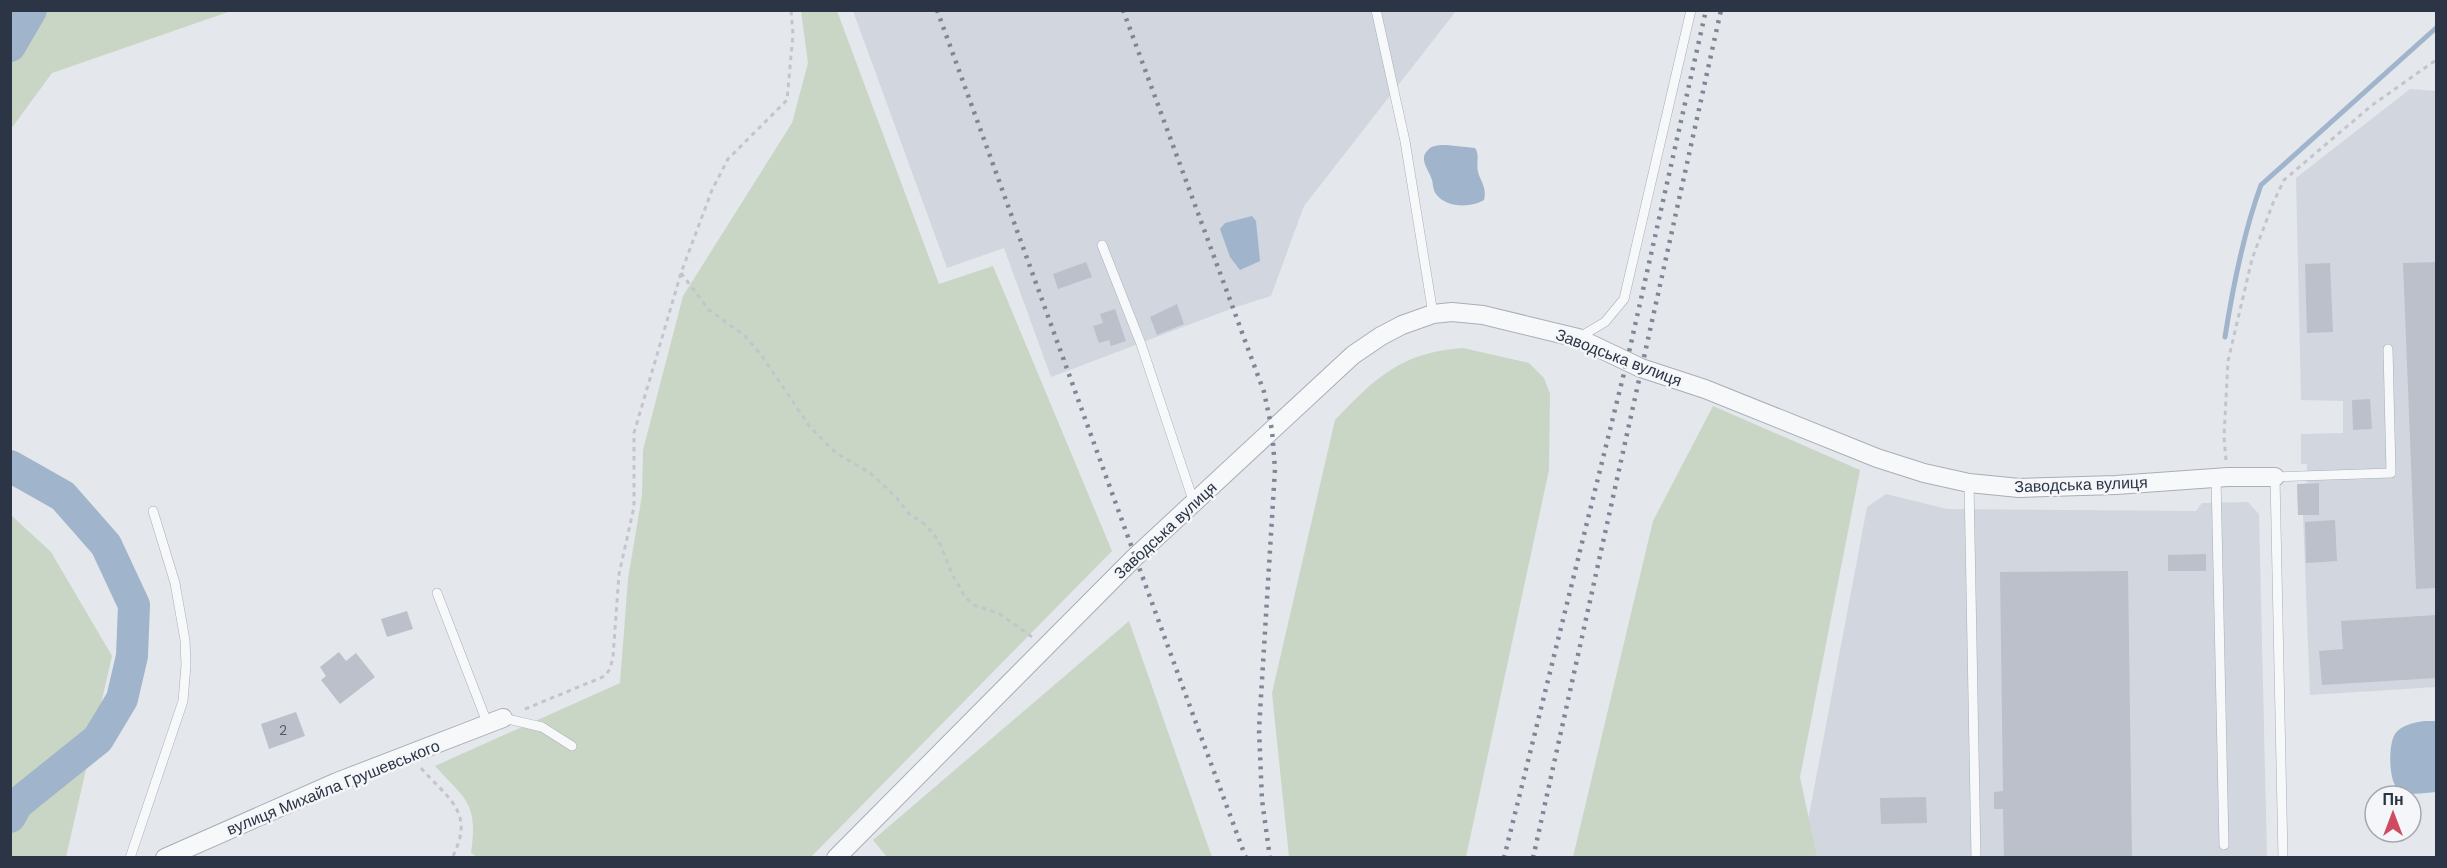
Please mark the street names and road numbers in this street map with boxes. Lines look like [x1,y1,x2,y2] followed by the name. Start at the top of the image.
[1553,324,1685,391] street label: Заводська вулиця
[2014,472,2148,497] street label: Заводська вулиця
[1109,477,1221,584] street label: Заводська вулиця
[224,735,443,840] street label: вулиця Михайла Грушевського

